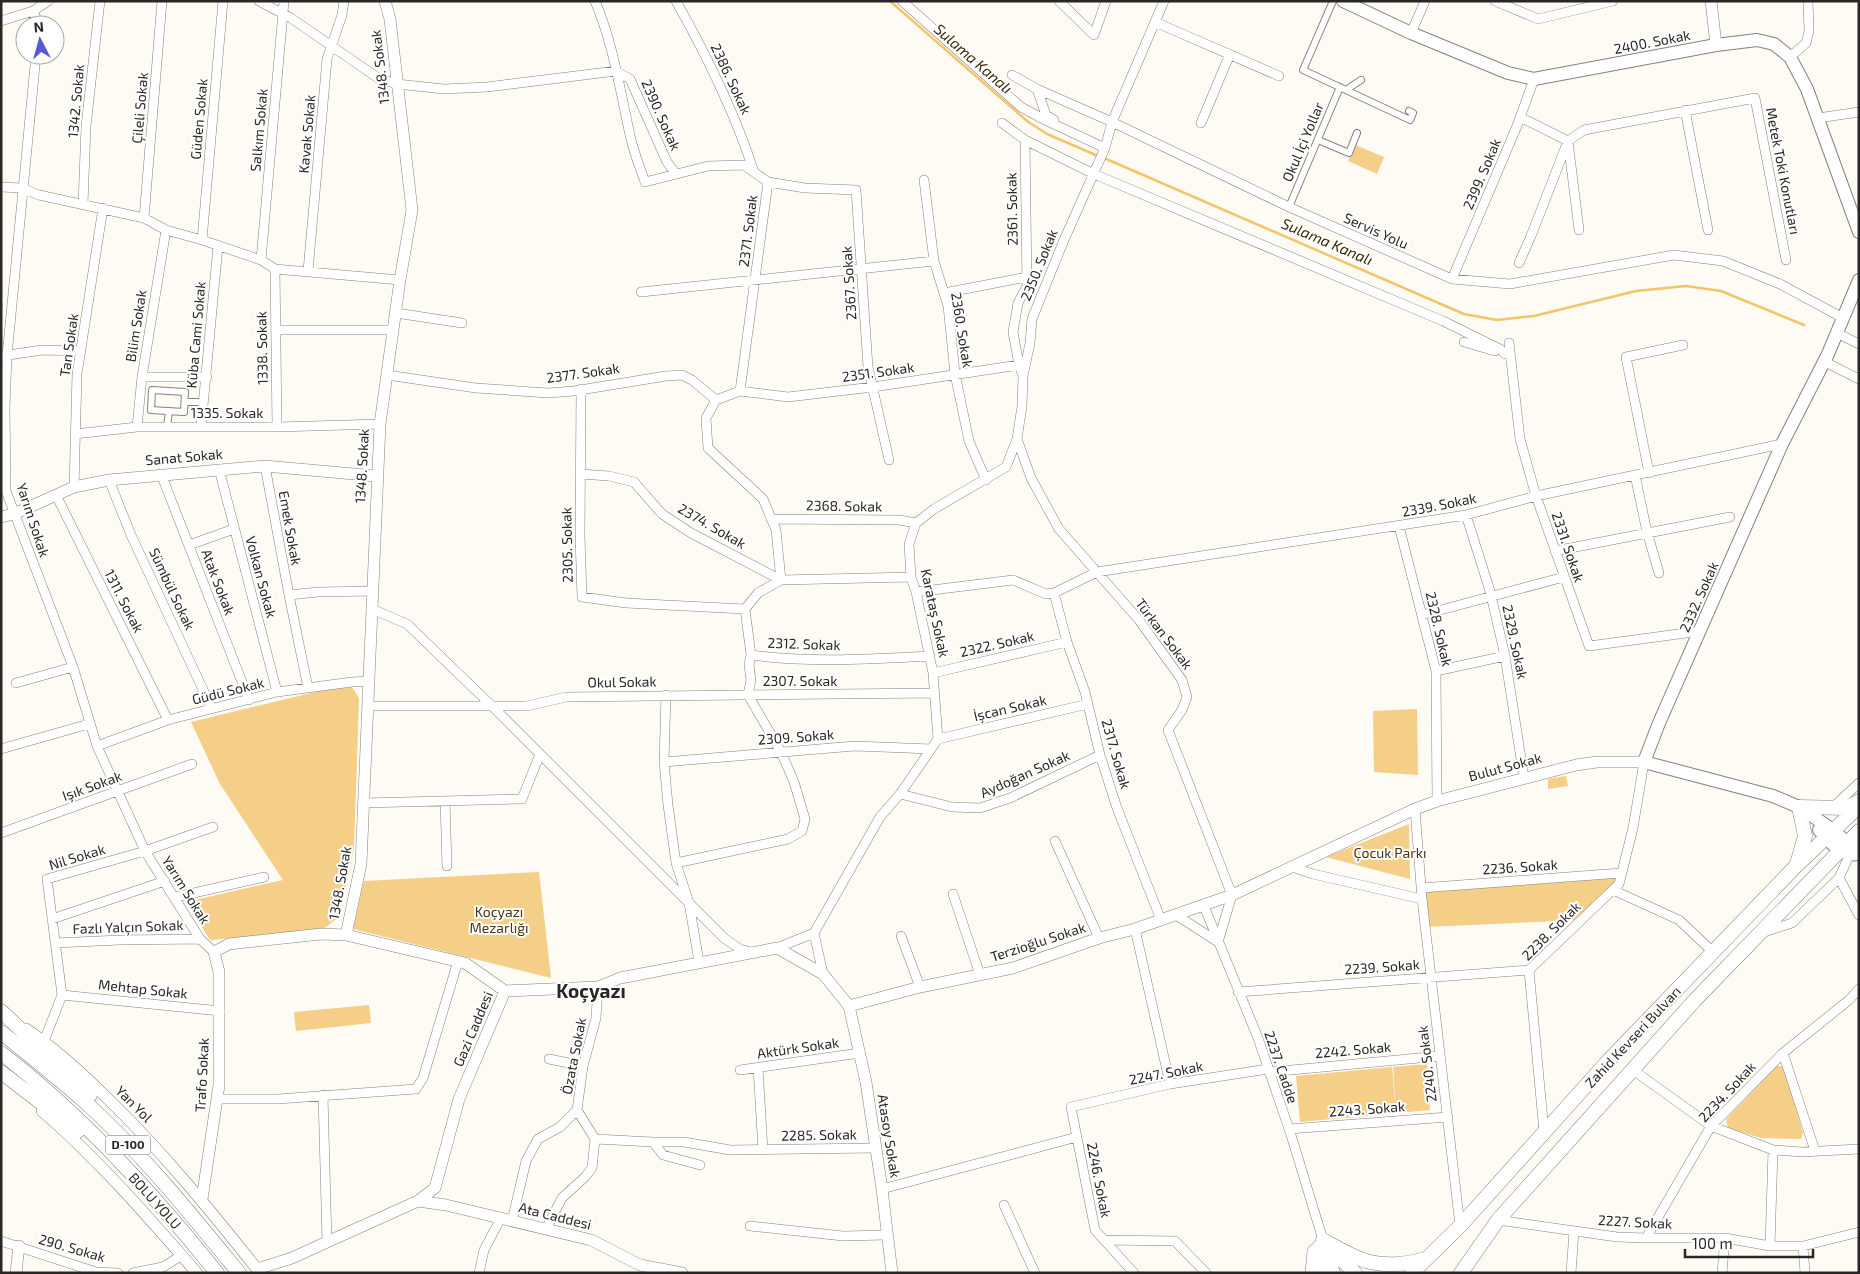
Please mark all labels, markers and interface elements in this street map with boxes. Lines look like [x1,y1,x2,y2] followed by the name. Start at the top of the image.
[15,15,65,65] north arrow
[33,18,45,36] text: N
[931,19,1016,97] water label: Sulama Kanalı
[1612,26,1692,57] street label: 2400. Sokak
[367,29,392,105] street label: 1348. Sokak
[708,41,755,117] street label: 2386. Sokak
[64,63,87,139] street label: 1342. Sokak
[128,72,152,144] street label: Çileli Sokak
[638,77,685,153] street label: 2390. Sokak
[186,78,211,160] street label: Güden Sokak
[246,88,271,172] street label: Salkım Sokak
[295,94,318,174] street label: Kavak Sokak
[1278,99,1328,185] street label: Okul İçi Yollar
[1763,106,1804,236] street label: Metek Toki Konutları
[1459,136,1504,212] street label: 2399. Sokak
[1002,172,1021,246] street label: 2361. Sokak
[735,194,760,268] street label: 2371. Sokak
[1341,209,1411,252] street label: Servis Yolu
[1279,214,1376,268] water label: Sulama Kanalı
[1016,227,1061,303] street label: 2350. Sokak
[837,245,860,321] street label: 2367. Sokak
[182,281,209,389] street label: Küba Cami Sokak
[121,289,150,363] street label: Bilim Sokak
[948,291,977,369] street label: 2360. Sokak
[252,311,271,385] street label: 1338. Sokak
[56,312,81,378] street label: Tan Sokak
[841,358,915,385] street label: 2351. Sokak
[545,359,620,386] street label: 2377. Sokak
[191,404,263,421] street label: 1335. Sokak
[351,428,372,504] street label: 1348. Sokak
[145,445,223,468] street label: Sanat Sokak
[13,481,53,559] street label: Yarım Sokak
[276,489,305,567] street label: Emek Sokak
[1400,489,1478,520] street label: 2339. Sokak
[806,496,882,515] street label: 2368. Sokak
[675,499,749,552] street label: 2374. Sokak
[557,507,576,583] street label: 2305. Sokak
[1549,510,1588,584] street label: 2331. Sokak
[242,534,281,620] street label: Volkan Sokak
[146,545,199,633] street label: Sümbül Sokak
[198,546,239,617] street label: Atak Sokak
[1675,559,1722,635] street label: 2332. Sokak
[101,566,148,635] street label: 1311. Sokak
[917,567,953,659] street label: Karataş Sokak
[1423,590,1456,668] street label: 2328. Sokak
[1132,595,1197,672] street label: Türkan Sokak
[1499,603,1532,681] street label: 2329. Sokak
[958,627,1036,660] street label: 2322. Sokak
[767,634,841,653] street label: 2312. Sokak
[587,672,657,691] street label: Okul Sokak
[763,672,837,689] street label: 2307. Sokak
[190,673,266,708] street label: Güdü Sokak
[972,691,1048,725] street label: İşcan Sokak
[1098,717,1135,791] street label: 2317. Sokak
[757,725,835,748] street label: 2309. Sokak
[977,746,1072,801] street label: Aydoğan Sokak
[1466,749,1543,784] street label: Bulut Sokak
[60,767,124,805] street label: Işık Sokak
[47,840,107,873] street label: Nil Sokak
[1354,844,1426,862] park label: Çocuk Parkı
[325,845,354,921] street label: 1348. Sokak
[159,853,214,927] street label: Yarım Sokak
[1482,855,1558,878] street label: 2236. Sokak
[1518,898,1584,964] street label: 2238. Sokak
[469,903,529,936] park label: Koçyazı Mezarlığı
[72,916,184,938] street label: Fazlı Yalçın Sokak
[988,918,1088,965] street label: Terzioğlu Sokak
[1344,955,1420,978] street label: 2239. Sokak
[97,975,189,1002] street label: Mehtap Sokak
[556,979,626,1003] district label: Koçyazı
[1581,982,1684,1091] street label: Zahid Kevseri Bulvarı
[449,989,496,1069] street label: Gazi Caddesi
[558,1016,589,1096] street label: Özata Sokak
[1413,1025,1440,1103] street label: 2240. Sokak
[1261,1028,1302,1105] street label: 2237. Cadde
[756,1033,840,1062] street label: Aktürk Sokak
[191,1037,212,1112] street label: Trafo Sokak
[1314,1038,1392,1061] street label: 2242. Sokak
[1127,1057,1204,1088] street label: 2247. Sokak
[1694,1058,1759,1125] street label: 2234. Sokak
[112,1082,157,1126] street label: Yan Yol
[874,1093,905,1179] street label: Atasoy Sokak
[1328,1097,1406,1120] street label: 2243. Sokak
[781,1125,857,1144] street label: 2285. Sokak
[106,1136,150,1154] road number: D-100
[1084,1141,1115,1219] street label: 2246. Sokak
[125,1169,185,1233] street label: BOLU YOLU
[517,1198,593,1233] street label: Ata Caddesi
[1598,1211,1673,1232] street label: 2227. Sokak
[1685,1226,1812,1258] scale bar
[37,1230,107,1265] street label: 290. Sokak
[1692,1234,1733,1252] text: 100 m

